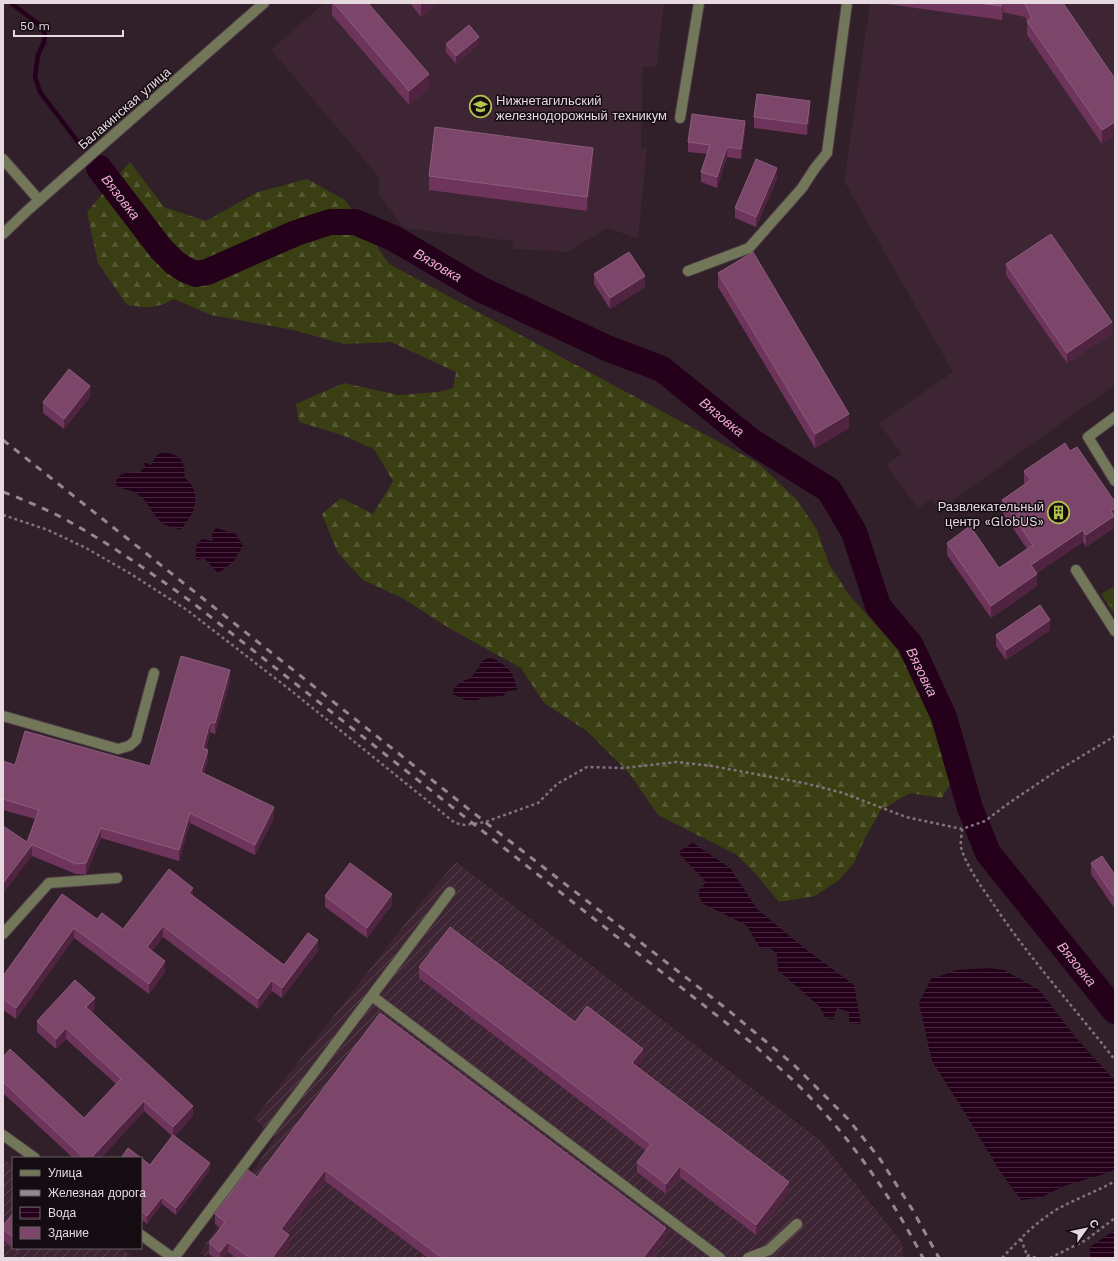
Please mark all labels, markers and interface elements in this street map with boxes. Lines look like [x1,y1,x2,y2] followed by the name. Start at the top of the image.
[14,12,123,38] scale bar
[20,19,50,33] text: 50 m
[75,64,174,153] street label: Балакинская улица
[496,93,667,123] place label: Нижнетагильский железнодорожный техникум
[468,94,494,120] school or university icon: Нижнетагильский железнодорожный техникум
[98,171,144,223] water label: Вязовка
[411,245,465,285] water label: Вязовка
[696,394,748,440] water label: Вязовка
[938,499,1044,529] place label: Развлекательный центр «GlobUS»
[1046,500,1072,526] building icon: Развлекательный центр «GlobUS»
[903,645,941,699] water label: Вязовка
[1054,938,1100,990] water label: Вязовка
[12,1157,142,1249] legend
[48,1166,82,1180] text: Улица
[48,1186,146,1200] text: Железная дорога
[48,1206,76,1220] text: Вода
[1066,1209,1106,1249] north arrow
[1086,1217,1102,1231] text: С
[48,1226,89,1240] text: Здание

